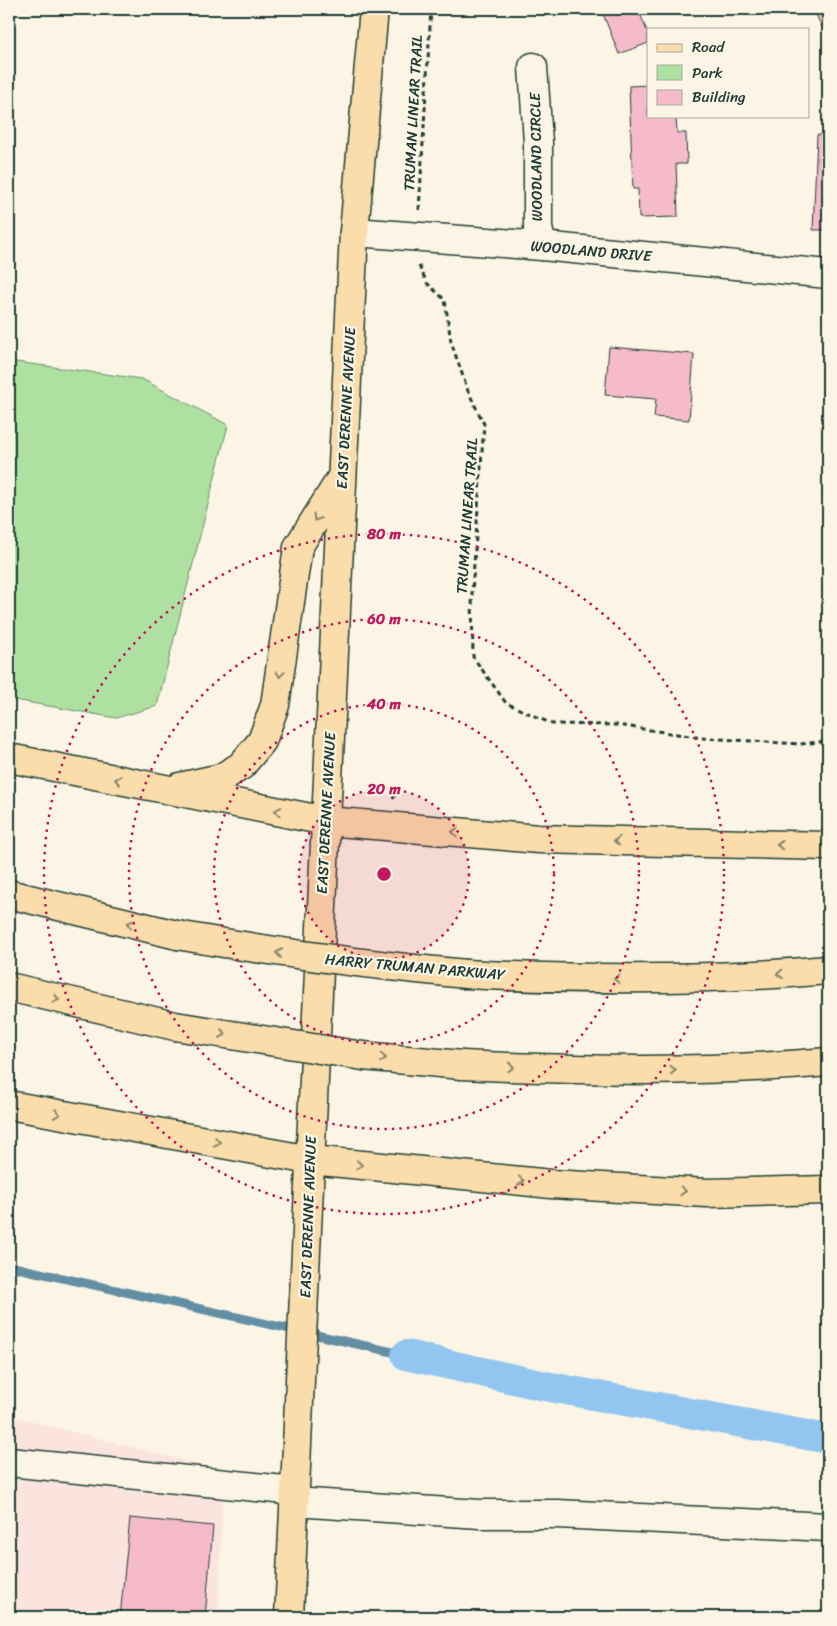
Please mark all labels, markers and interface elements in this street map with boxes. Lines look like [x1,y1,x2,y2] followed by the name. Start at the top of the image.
[647,28,810,118] legend
[396,34,430,192] street label: TRUMAN LINEAR TRAIL
[692,34,725,60] text: Road
[692,60,723,86] text: Park
[692,84,746,110] text: Building
[522,91,550,221] street label: WOODLAND CIRCLE
[530,233,654,269] street label: WOODLAND DRIVE
[329,325,363,490] street label: EAST DERENNE AVENUE
[449,437,485,595] street label: TRUMAN LINEAR TRAIL
[313,513,323,522] one-way arrow
[366,521,401,547] text: 80 m
[366,606,401,632] text: 60 m
[275,670,285,679] one-way arrow
[366,691,402,717] text: 40 m
[309,730,343,895] street label: EAST DERENNE AVENUE
[114,775,123,785] one-way arrow
[366,776,401,802] text: 20 m
[273,807,282,817] one-way arrow
[451,826,459,837] one-way arrow
[613,836,620,846] one-way arrow
[775,840,783,850] one-way arrow
[375,865,393,883] centre of rings
[125,920,134,930] one-way arrow
[324,946,508,988] street label: HARRY TRUMAN PARKWAY
[274,948,283,958] one-way arrow
[775,969,783,980] one-way arrow
[613,974,621,984] one-way arrow
[51,993,60,1004] one-way arrow
[218,1029,227,1039] one-way arrow
[380,1052,388,1063] one-way arrow
[507,1062,515,1073] one-way arrow
[669,1065,677,1076] one-way arrow
[52,1108,61,1118] one-way arrow
[292,1134,324,1298] street label: EAST DERENNE AVENUE
[212,1137,221,1147] one-way arrow
[355,1159,363,1170] one-way arrow
[517,1175,525,1186] one-way arrow
[679,1186,687,1197] one-way arrow

